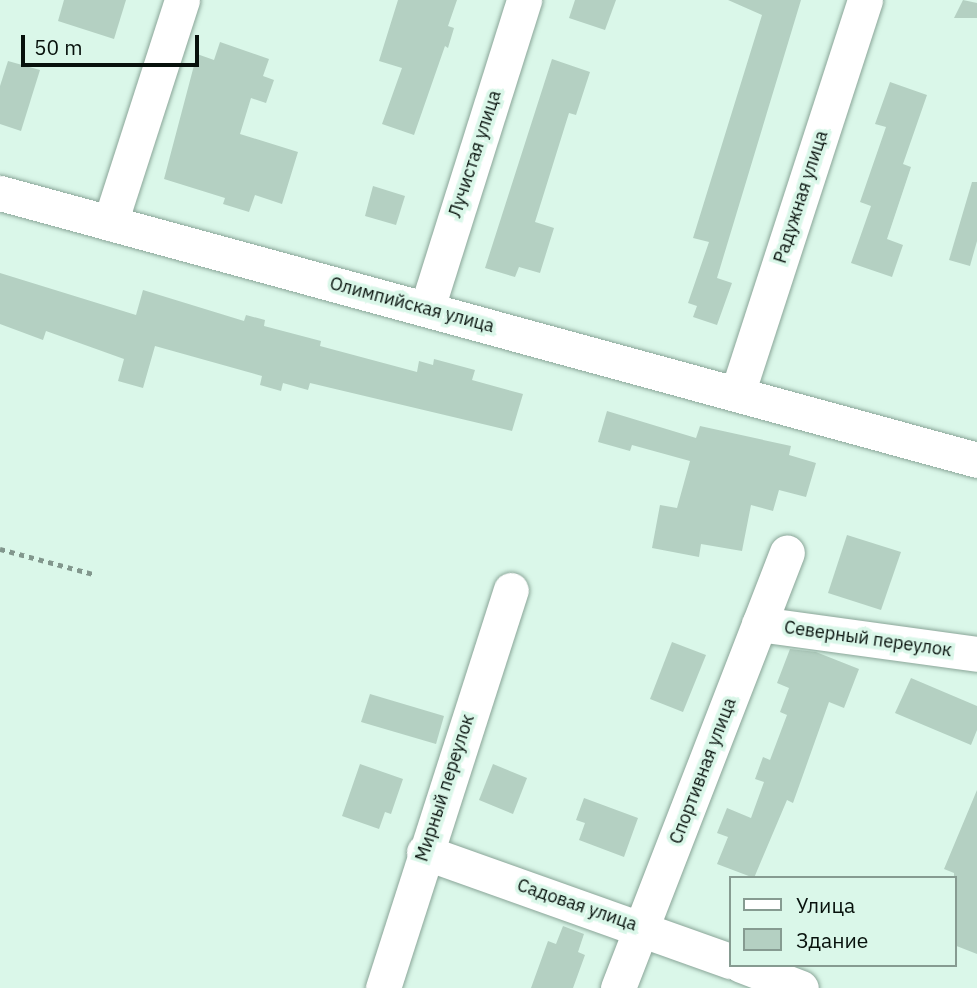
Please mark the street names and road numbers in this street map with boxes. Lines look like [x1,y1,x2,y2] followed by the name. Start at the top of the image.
[444,88,506,220] street label: Лучистая улица
[769,128,833,266] street label: Радужная улица
[327,273,497,337] street label: Олимпийская улица
[783,617,953,661] street label: Северный переулок
[665,695,741,847] street label: Спортивная улица
[411,712,479,864] street label: Мирный переулок
[514,874,640,936] street label: Садовая улица

